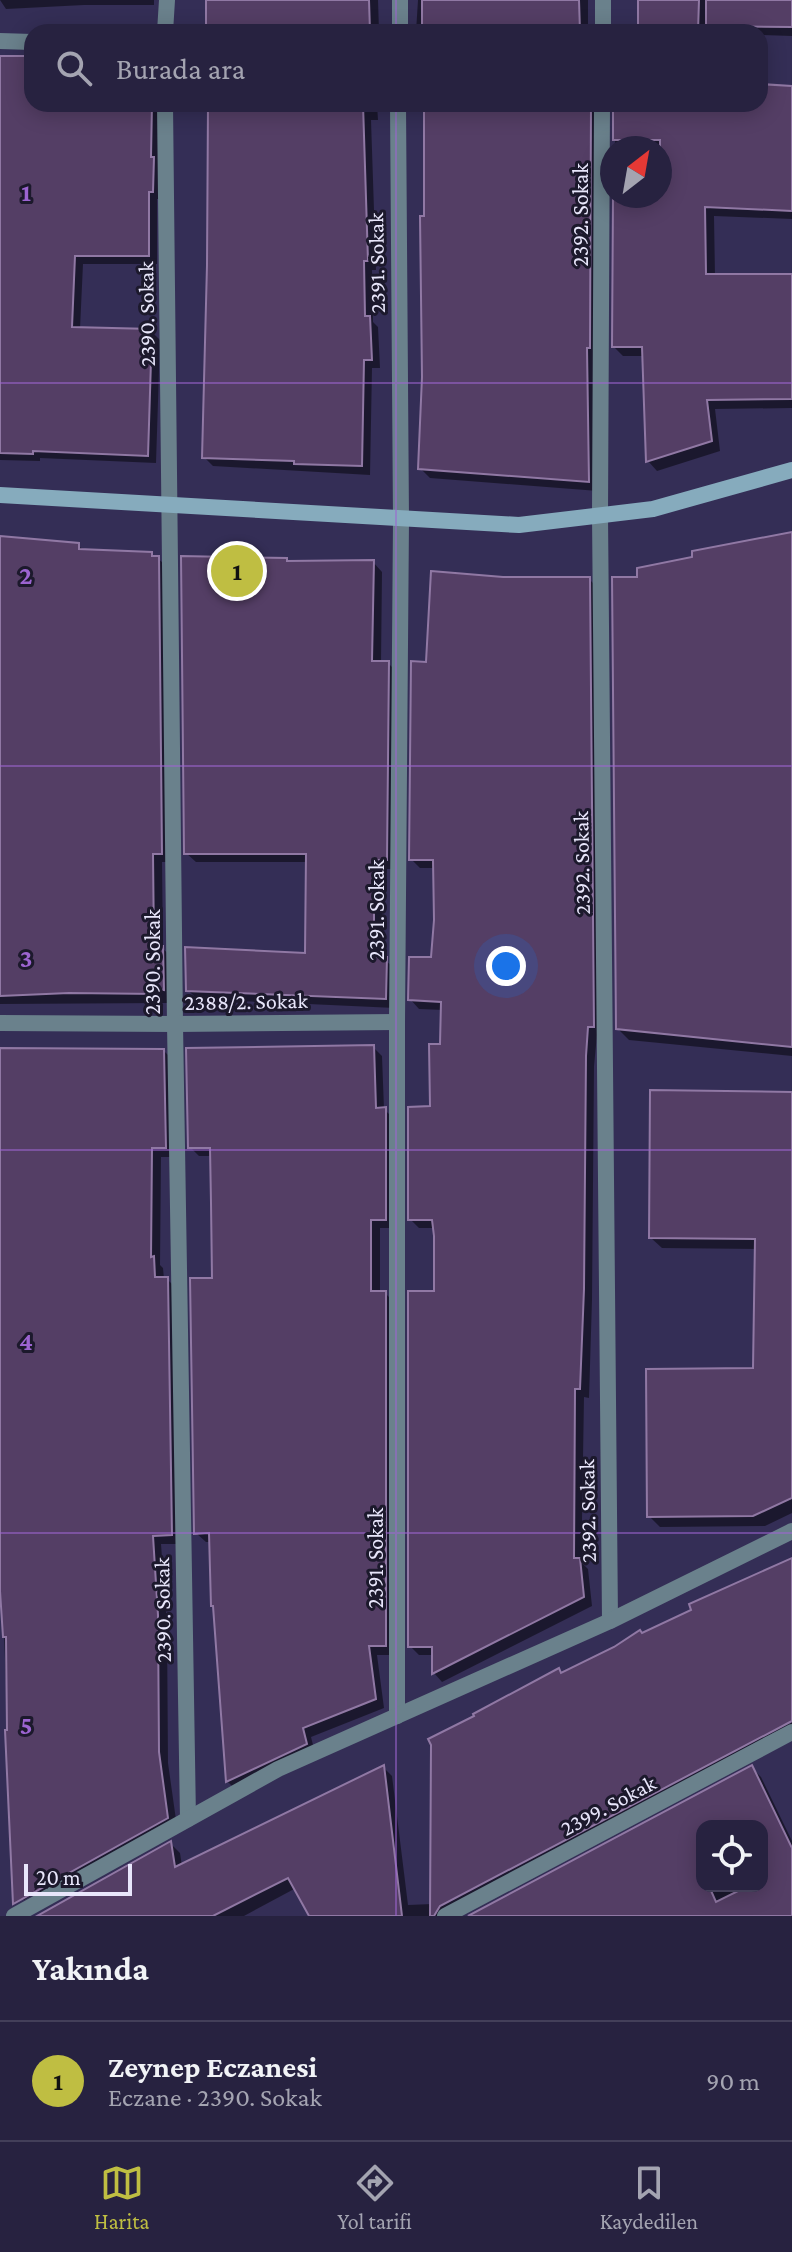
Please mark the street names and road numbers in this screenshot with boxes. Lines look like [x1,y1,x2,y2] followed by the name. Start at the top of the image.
[568,163,593,267] street label: 2392. Sokak
[363,212,390,314] street label: 2391. Sokak
[133,261,160,367] street label: 2390. Sokak
[568,810,595,915] street label: 2392. Sokak
[364,859,389,960] street label: 2391. Sokak
[140,909,165,1015] street label: 2390. Sokak
[184,988,308,1015] street label: 2388/2. Sokak
[574,1458,601,1563] street label: 2392. Sokak
[363,1507,388,1608] street label: 2391. Sokak
[149,1557,176,1663] street label: 2390. Sokak
[556,1770,660,1841] street label: 2399. Sokak

